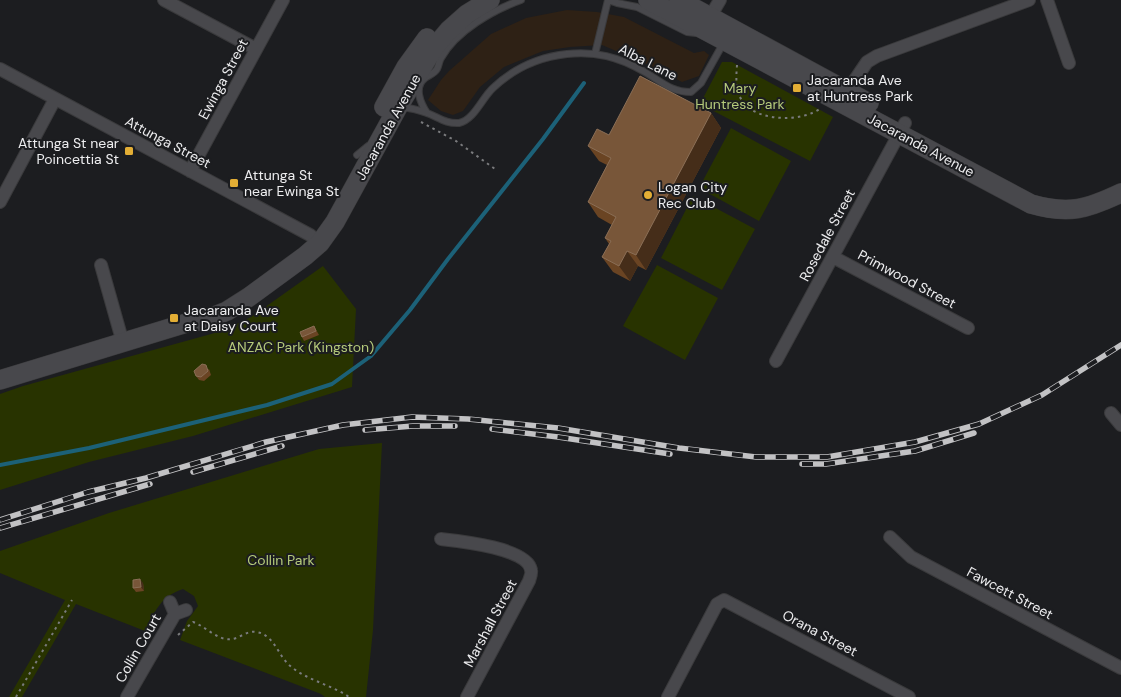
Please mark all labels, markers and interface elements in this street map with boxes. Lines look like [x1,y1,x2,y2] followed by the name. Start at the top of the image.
[194,36,252,122] street label: Ewinga Street
[616,40,680,84] street label: Alba Lane
[351,71,425,183] street label: Jacaranda Avenue
[807,71,913,105] place label: Jacaranda Ave at Huntress Park
[695,79,785,113] park label: Mary Huntress Park
[791,82,803,94] marker: Jacaranda Ave at Huntress Park
[864,109,978,181] street label: Jacaranda Avenue
[122,112,214,172] street label: Attunga Street
[18,134,119,168] place label: Attunga St near Poincettia St
[123,145,135,157] marker: Attunga St near Poincettia St
[244,166,339,200] place label: Attunga St near Ewinga St
[228,177,240,189] marker: Attunga St near Ewinga St
[658,178,727,212] place label: Logan City Rec Club
[795,186,859,284] street label: Rosedale Street
[642,189,654,201] marker: Logan City Rec Club
[855,246,959,312] street label: Primwood Street
[184,301,279,335] place label: Jacaranda Ave at Daisy Court
[168,312,180,324] marker: Jacaranda Ave at Daisy Court
[228,338,374,356] park label: ANZAC Park (Kingston)
[247,551,315,569] park label: Collin Park
[964,563,1056,623] street label: Fawcett Street
[459,576,521,670] street label: Marshall Street
[779,606,861,660] street label: Orana Street
[111,610,165,686] street label: Collin Court

